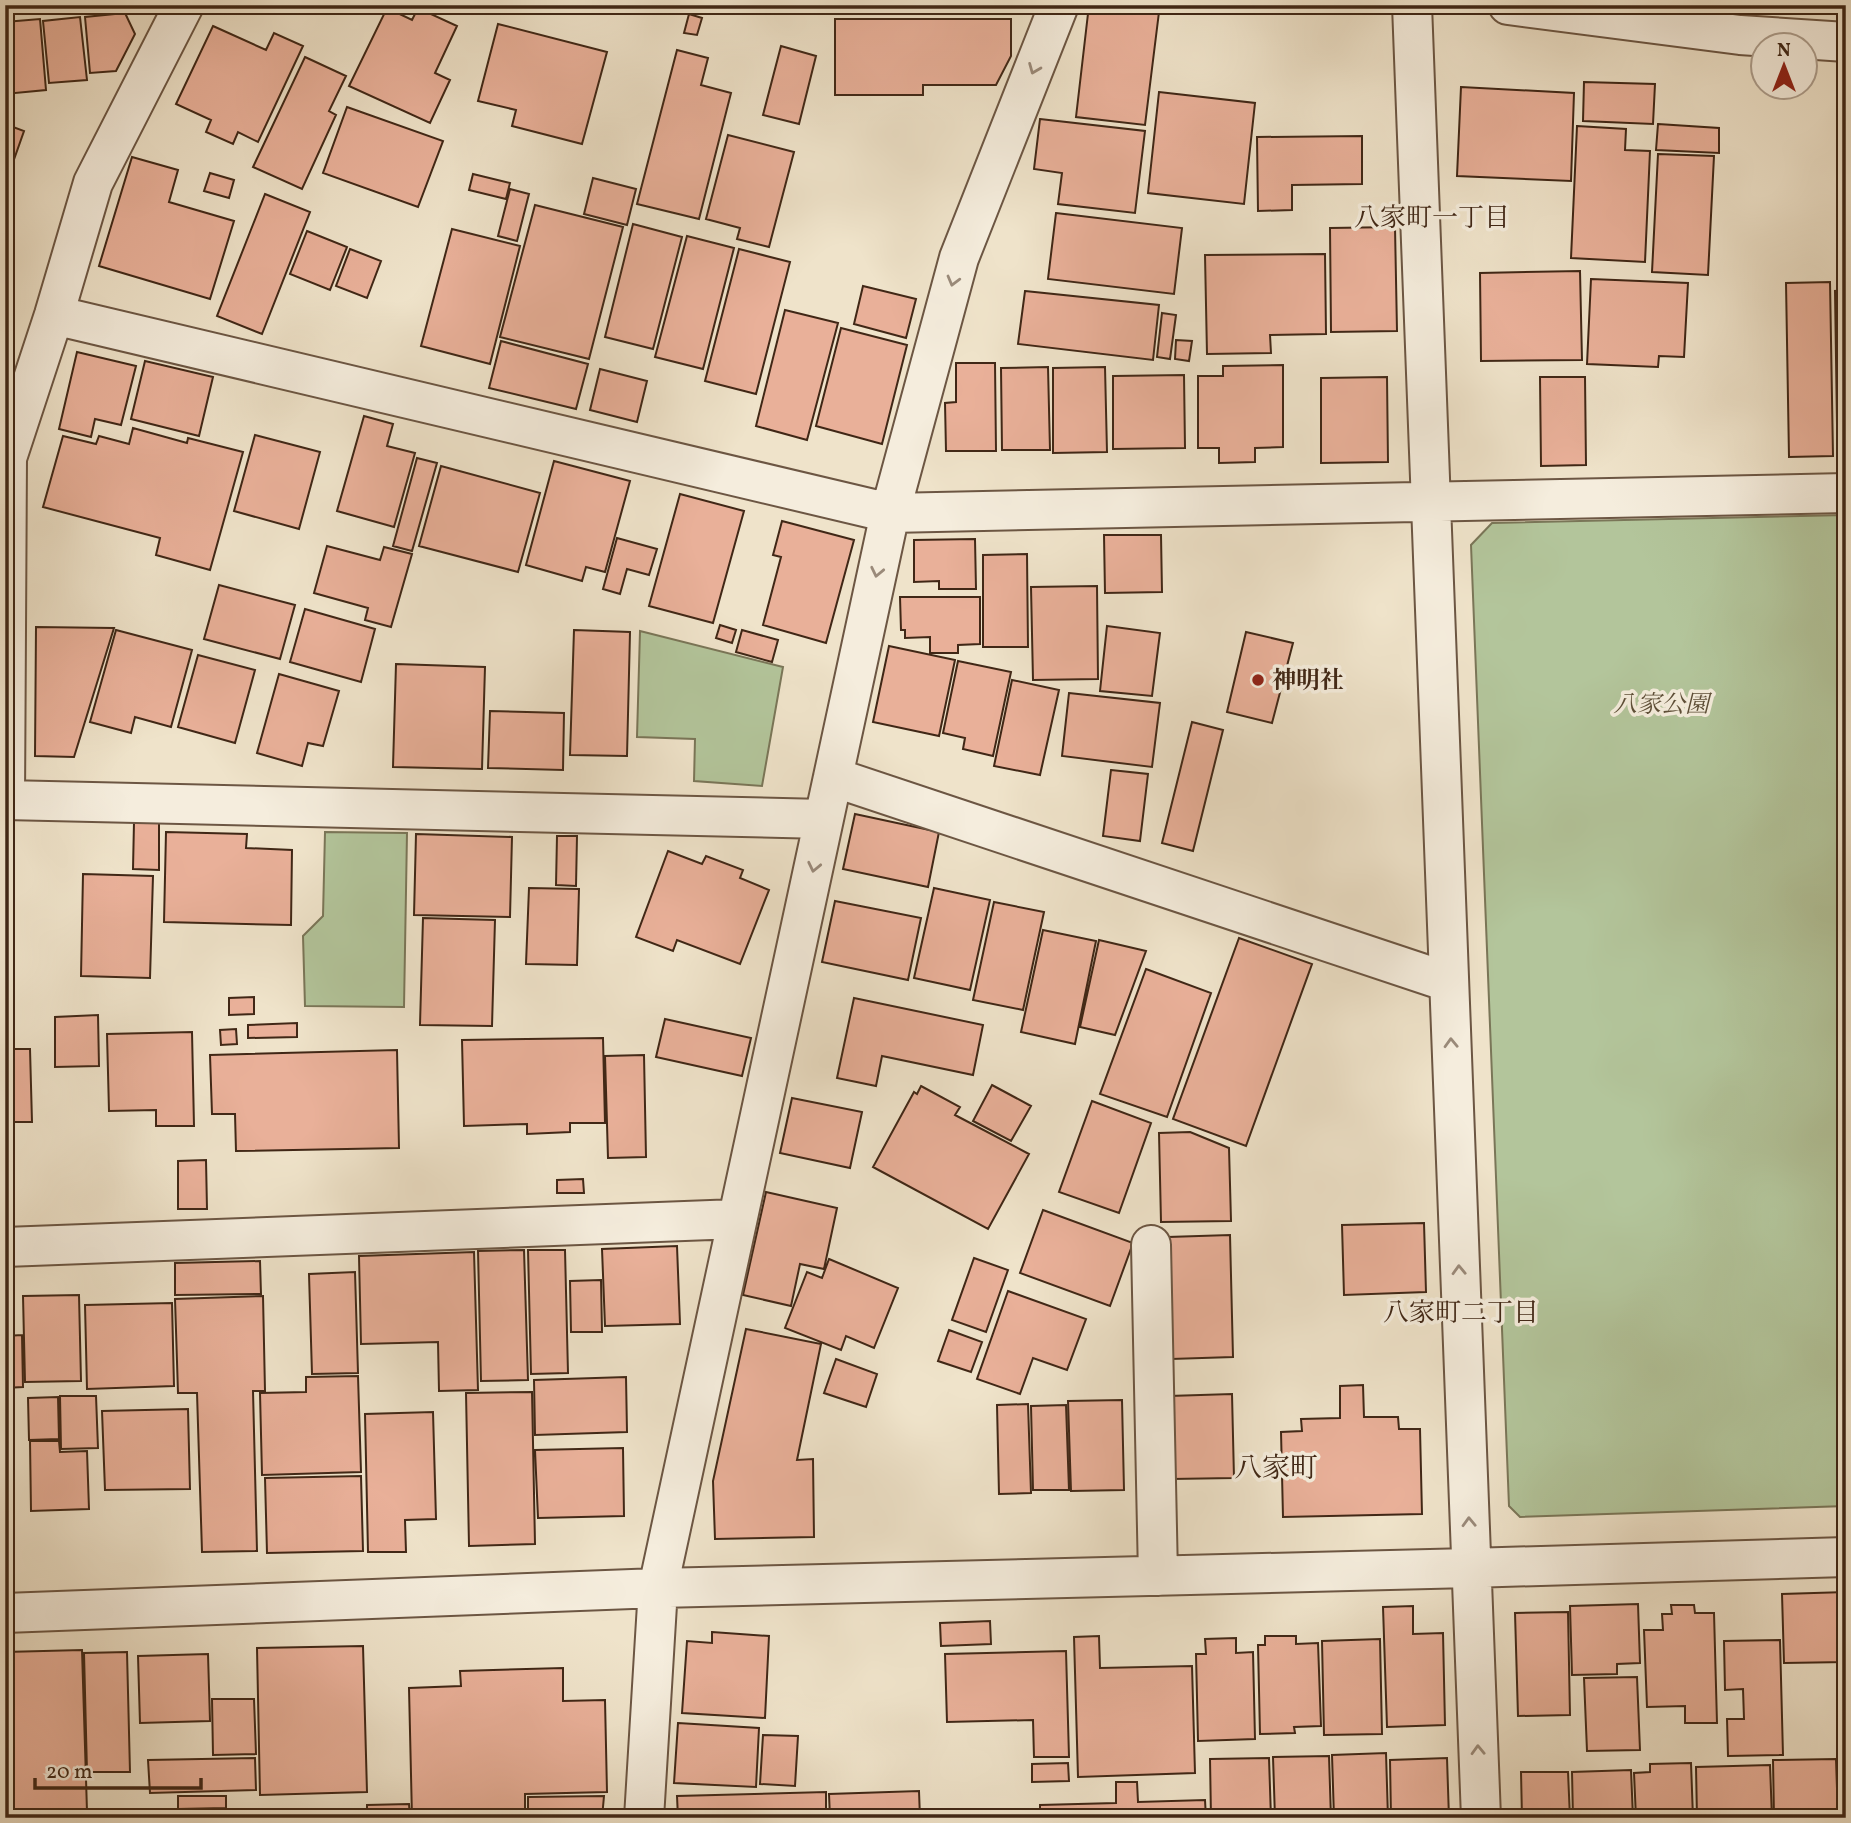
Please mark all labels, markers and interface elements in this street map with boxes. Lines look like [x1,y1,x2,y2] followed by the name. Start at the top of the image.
[1750,32,1820,102] north arrow
[1777,38,1791,64] text: N
[1029,62,1043,74] one-way arrow
[1354,201,1510,237] district label: 八家町一丁目
[947,275,961,287] one-way arrow
[871,566,886,578] one-way arrow
[1272,665,1344,699] place label: 神明社
[1250,672,1266,688] marker: 神明社
[1613,689,1713,723] park label: 八家公園
[807,861,822,873] one-way arrow
[1443,1037,1458,1048] one-way arrow
[1452,1265,1467,1276] one-way arrow
[1383,1296,1539,1332] district label: 八家町二丁目
[1234,1450,1318,1489] district label: 八家町
[1461,1516,1476,1527] one-way arrow
[1470,1744,1485,1755] one-way arrow
[35,1746,201,1790] scale bar
[46,1758,92,1787] text: 20 m

